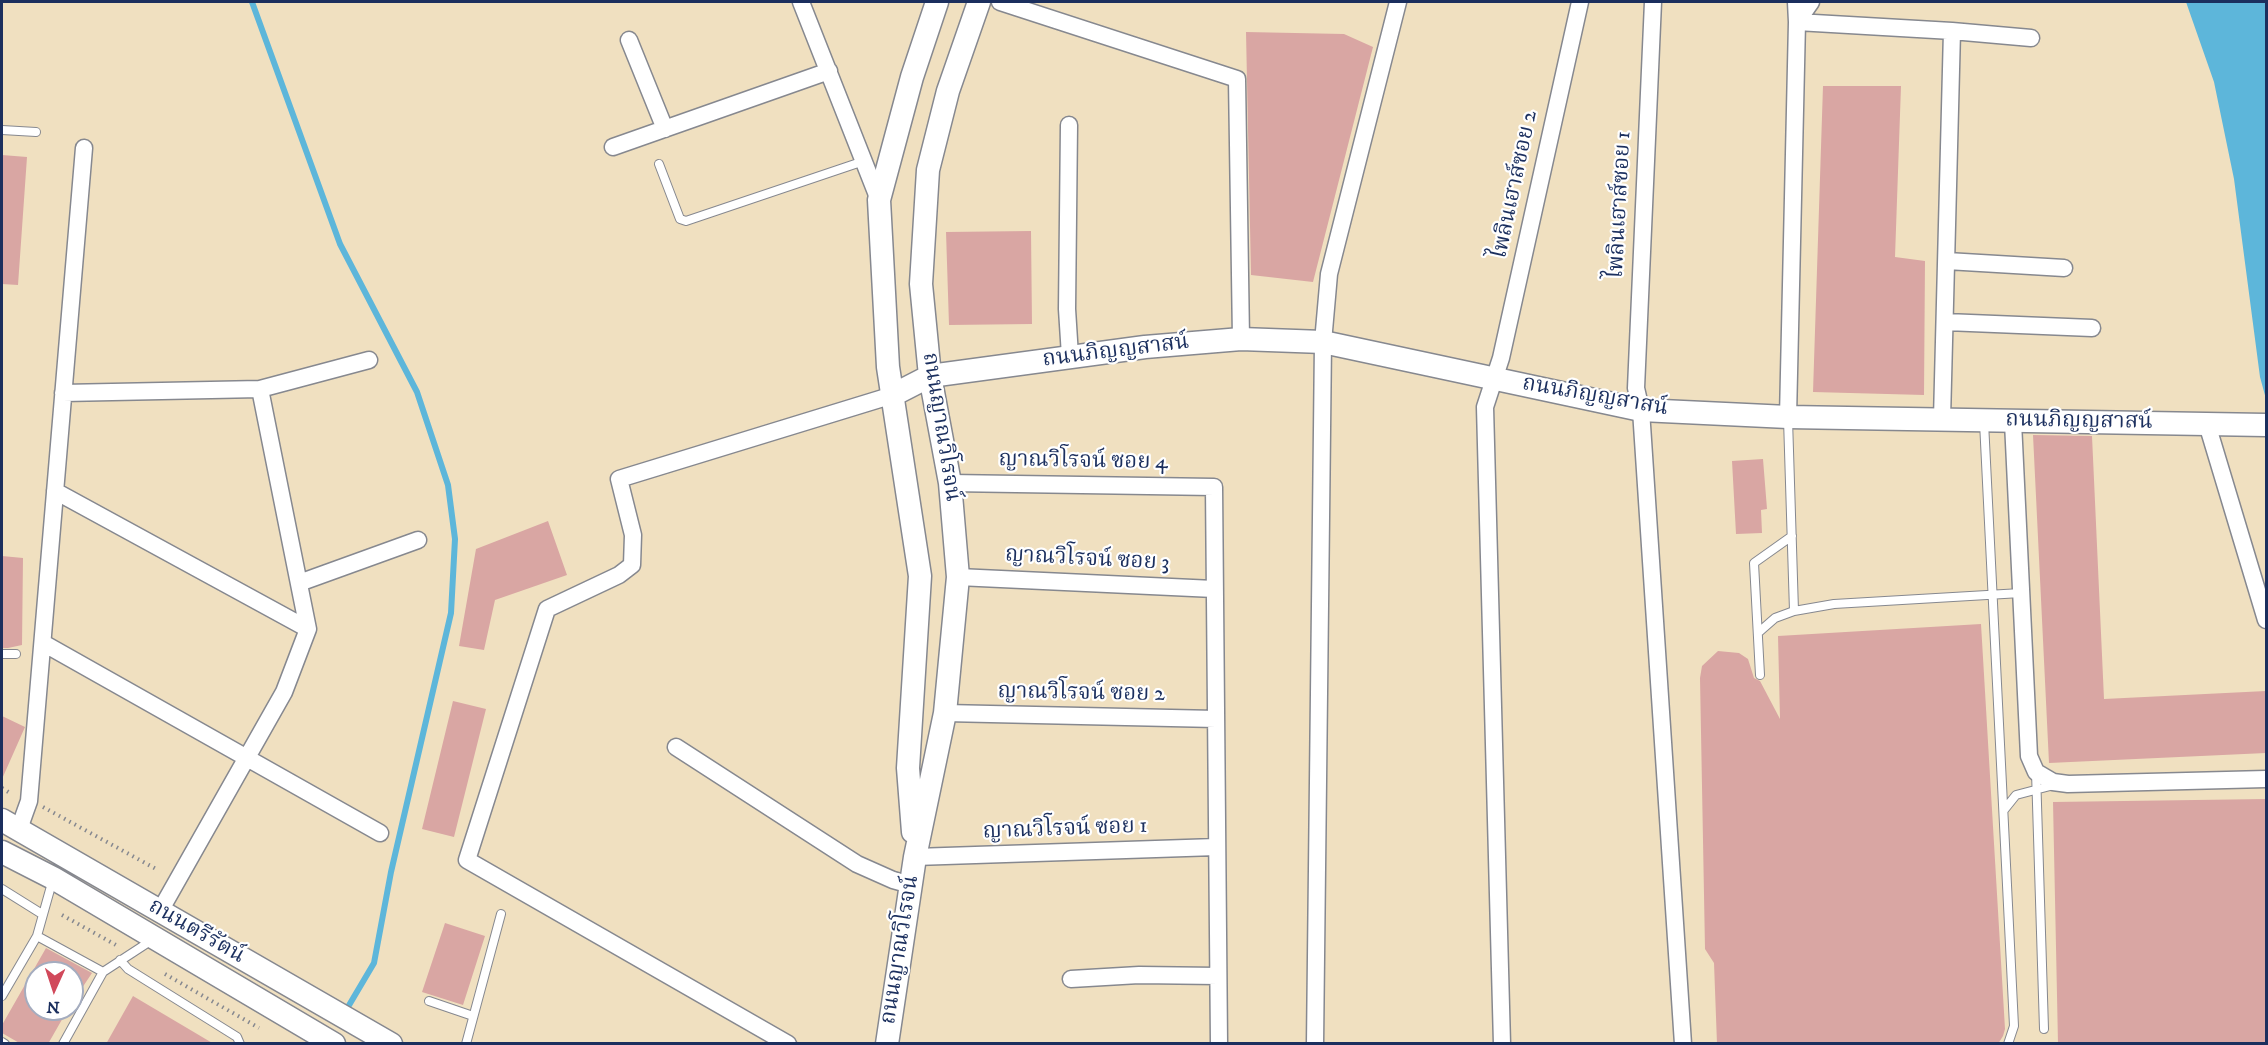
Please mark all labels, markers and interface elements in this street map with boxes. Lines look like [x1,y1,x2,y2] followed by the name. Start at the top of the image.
[1487,109,1545,261] street label: ไพลินเฮาส์ซอย 2
[1604,130,1638,280] street label: ไพลินเฮาส์ซอย 1
[1041,330,1191,374] street label: ถนนภิญญสาสน์
[915,351,965,503] street label: ถนนญาณวิโรจน์
[1520,371,1670,423] street label: ถนนภิญญสาสน์
[2005,408,2153,436] street label: ถนนภิญญสาสน์
[998,447,1168,477] street label: ญาณวิโรจน์ ซอย 4
[1004,543,1170,577] street label: ญาณวิโรจน์ ซอย 3
[997,679,1165,709] street label: ญาณวิโรจน์ ซอย 2
[982,814,1148,846] street label: ญาณวิโรจน์ ซอย 1
[876,874,926,1026] street label: ถนนญาณวิโรจน์
[143,894,249,970] street label: ถนนตรีรัตน์
[24,961,84,1021] north arrow
[46,997,60,1017] text: N

